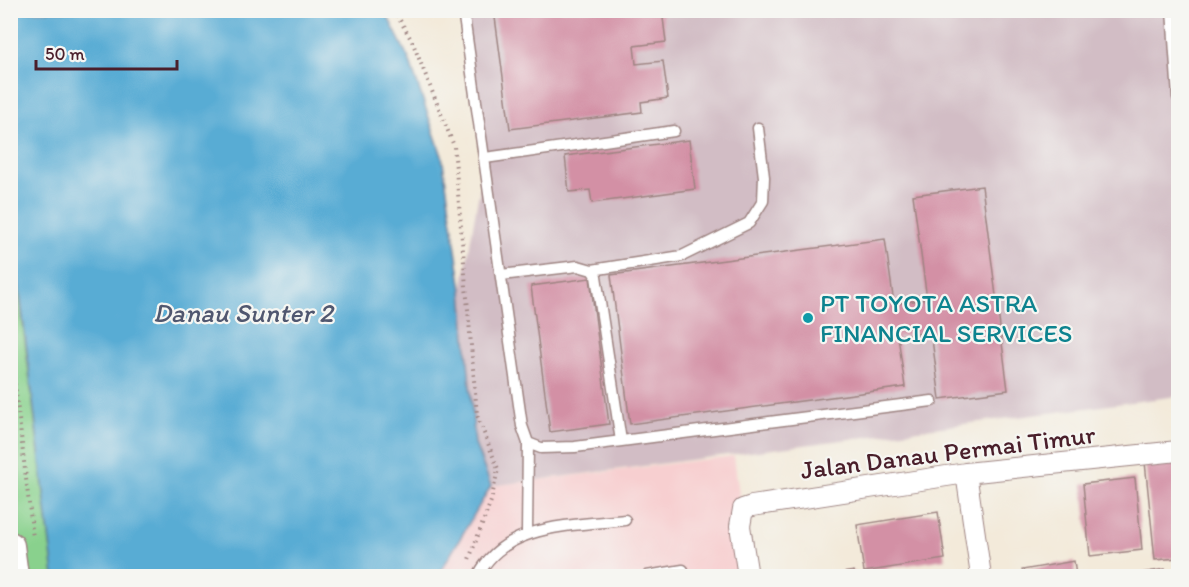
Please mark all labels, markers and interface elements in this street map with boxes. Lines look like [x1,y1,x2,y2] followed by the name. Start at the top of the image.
[36,33,177,71] scale bar
[45,43,85,65] text: 50 m
[820,287,1072,349] place label: PT TOYOTA ASTRA FINANCIAL SERVICES
[153,296,335,329] water label: Danau Sunter 2
[801,311,815,325] marker: PT TOYOTA ASTRA FINANCIAL SERVICES
[799,418,1098,486] street label: Jalan Danau Permai Timur

